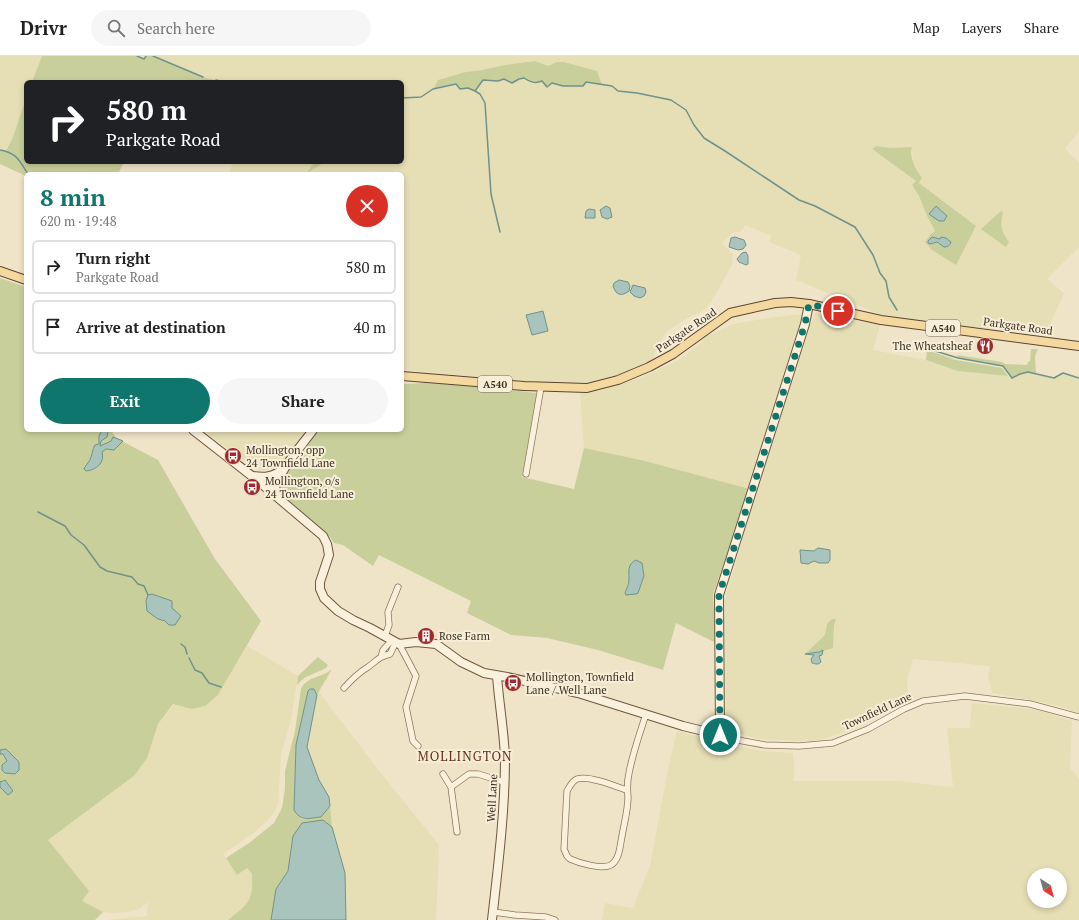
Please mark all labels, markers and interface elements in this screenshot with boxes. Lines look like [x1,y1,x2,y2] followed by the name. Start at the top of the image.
[91,10,371,46] search box
[20,15,67,40] text: Drivr
[105,17,127,39] icon: search
[137,18,215,38] text: Search here
[913,18,940,37] text: Map
[962,18,1002,37] text: Layers
[1024,18,1059,37] text: Share
[106,91,187,128] text: 580 m
[40,96,92,148] icon: right
[106,127,221,151] text: Parkgate Road
[40,181,106,213] text: 8 min
[346,185,388,227] button: close
[40,212,117,230] text: 620 m · 19:48
[76,248,151,268] text: Turn right
[42,256,64,278] icon: right
[345,257,386,277] text: 580 m
[76,268,159,286] text: Parkgate Road
[821,294,855,328] pin
[827,300,849,322] icon: arrive
[653,305,719,355] street label: Parkgate Road
[982,314,1054,338] street label: Parkgate Road
[42,316,64,338] icon: arrive
[76,317,226,337] text: Arrive at destination
[353,317,386,337] text: 40 m
[926,320,960,336] road number: A540
[975,336,995,356] restaurant icon: The Wheatsheaf
[893,339,973,353] place label: The Wheatsheaf
[478,376,512,392] road number: A540
[40,378,210,424] button: Exit
[218,378,388,424] button: Share
[246,443,335,470] place label: Mollington, opp 24 Townfield Lane
[223,446,243,466] bus stop icon: Mollington, opp 24 Townfield Lane
[265,474,354,501] place label: Mollington, o/s 24 Townfield Lane
[242,477,262,497] bus stop icon: Mollington, o/s 24 Townfield Lane
[416,626,436,646] building icon: Rose Farm
[439,629,491,643] place label: Rose Farm
[526,670,634,697] place label: Mollington, Townfield Lane / Well Lane
[503,673,523,693] bus stop icon: Mollington, Townfield Lane / Well Lane
[840,689,914,733] street label: Townfield Lane
[699,714,741,756] position arrow
[417,747,513,765] district label: MOLLINGTON
[484,773,500,822] street label: Well Lane
[1027,868,1067,908] north arrow
[1027,868,1067,908] map controls

